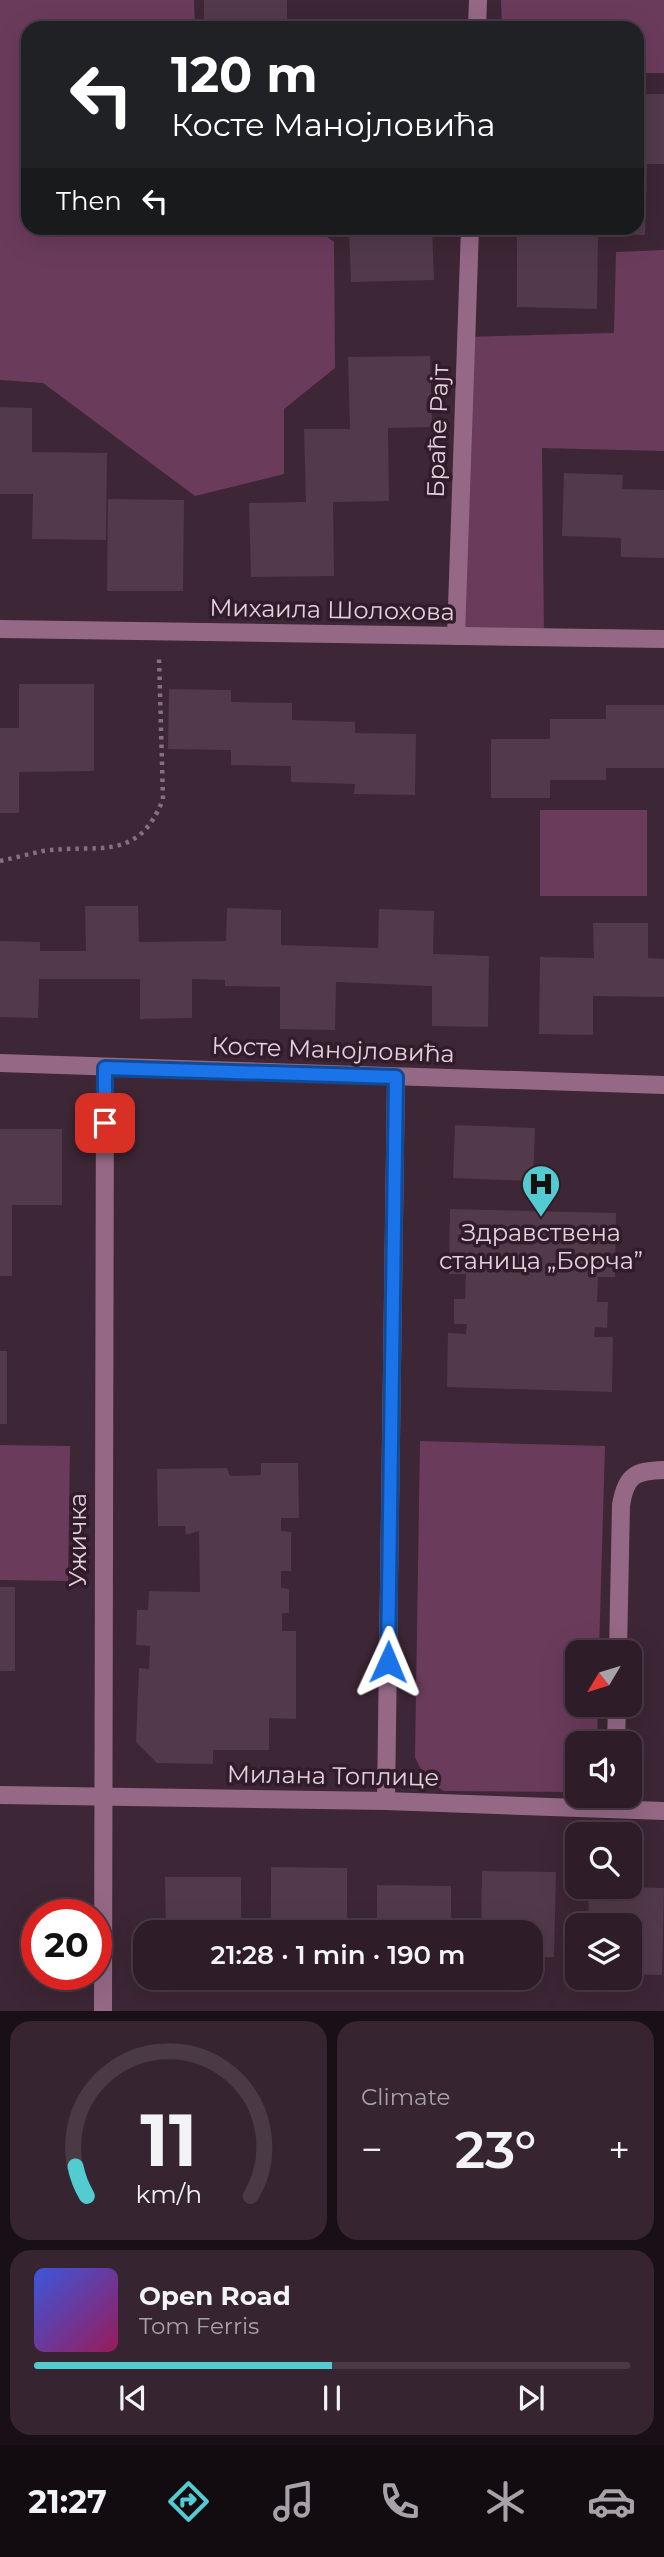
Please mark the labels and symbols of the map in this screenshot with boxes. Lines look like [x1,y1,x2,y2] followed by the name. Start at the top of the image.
[421,363,454,498] street label: Браће Рајт
[209,593,455,626] street label: Михаила Шолохова
[211,1031,455,1068] street label: Косте Манојловића
[75,1093,135,1153] pin
[520,1163,562,1218] hospital icon: Здравствена станица „Борча”
[439,1218,643,1275] place label: Здравствена станица „Борча”
[63,1493,92,1587] street label: Ужичка
[351,1625,425,1699] position arrow
[565,1640,642,1717] north arrow
[227,1759,439,1792] street label: Милана Топлице
[21,1899,112,1990] speed limit sign: 20

